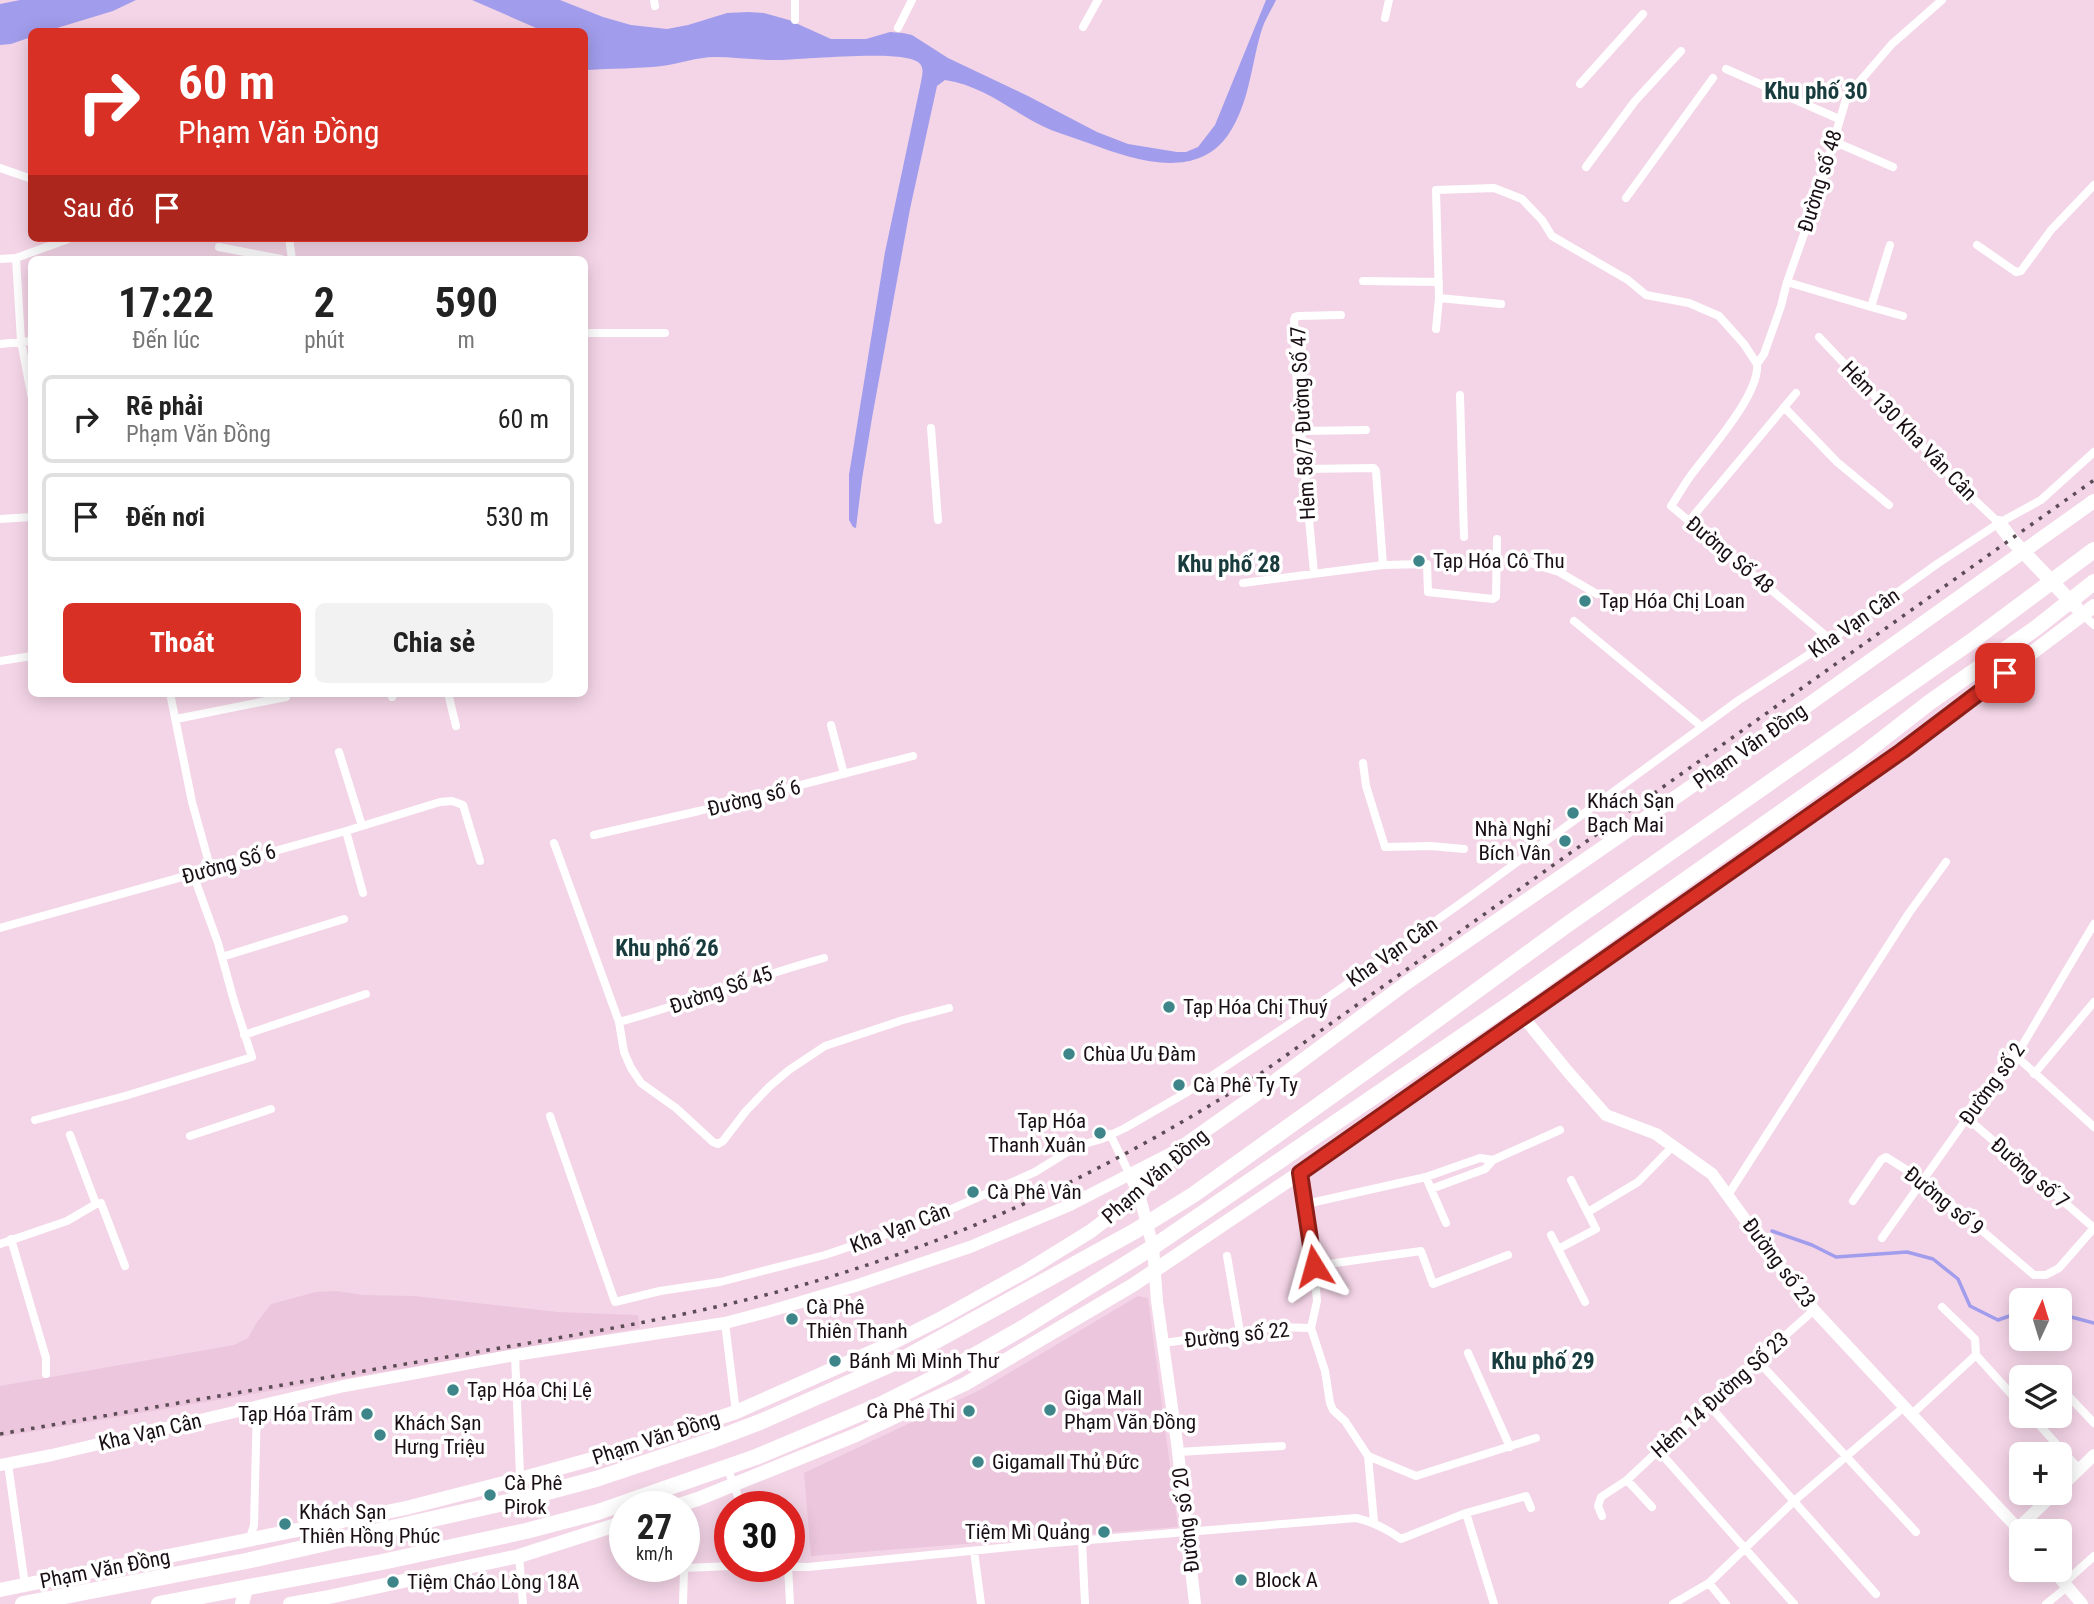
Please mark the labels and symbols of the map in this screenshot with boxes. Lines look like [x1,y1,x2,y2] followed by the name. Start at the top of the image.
[1764,78,1868,105] district label: Khu phố 30
[1793,127,1847,235] street label: Đường số 48
[1286,326,1320,520] street label: Hẻm 58/7 Đường Số 47
[1836,356,1982,506] street label: Hẻm 130 Kha Vân Cân
[1681,511,1779,599] street label: Đường Số 48
[1433,549,1565,573] place label: Tạp Hóa Cô Thu
[1177,551,1281,578] district label: Khu phố 28
[1411,553,1427,569] marker: Tạp Hóa Cô Thu
[1804,583,1904,663] street label: Kha Vạn Cân
[1599,589,1745,613] place label: Tạp Hóa Chị Loan
[1577,593,1593,609] marker: Tạp Hóa Chị Loan
[1975,643,2035,703] pin
[1689,698,1811,794] street label: Phạm Văn Đồng
[705,775,803,821] street label: Đường số 6
[1587,789,1674,837] place label: Khách Sạn Bạch Mai
[1565,805,1581,821] marker: Khách Sạn Bạch Mai
[1475,817,1551,865] place label: Nhà Nghỉ Bích Vân
[1557,833,1573,849] marker: Nhà Nghỉ Bích Vân
[179,839,279,889] street label: Đường Số 6
[1342,912,1442,992] street label: Kha Vạn Cân
[615,935,719,962] district label: Khu phố 26
[667,961,775,1019] street label: Đường Số 45
[1183,995,1328,1019] place label: Tạp Hóa Chị Thuý
[1161,999,1177,1015] marker: Tạp Hóa Chị Thuý
[1954,1038,2030,1130] street label: Đường số 2
[1083,1042,1196,1066] place label: Chùa Ưu Đàm
[1061,1046,1077,1062] marker: Chùa Ưu Đàm
[1193,1073,1298,1097] place label: Cà Phê Ty Ty
[1171,1077,1187,1093] marker: Cà Phê Ty Ty
[988,1109,1086,1157] place label: Tạp Hóa Thanh Xuân
[1097,1124,1213,1228] street label: Phạm Văn Đồng
[1092,1125,1108,1141] marker: Tạp Hóa Thanh Xuân
[1986,1133,2074,1213] street label: Đường số 7
[1900,1162,1988,1240] street label: Đường số 9
[987,1180,1082,1204] place label: Cà Phê Vân
[965,1184,981,1200] marker: Cà Phê Vân
[847,1198,953,1258] street label: Kha Vạn Cân
[1738,1214,1820,1312] street label: Đường số 23
[1277,1229,1351,1303] position arrow
[2009,1288,2072,1351] north arrow
[806,1295,908,1343] place label: Cà Phê Thiên Thanh
[784,1311,800,1327] marker: Cà Phê Thiên Thanh
[1183,1318,1291,1352] street label: Đường số 22
[1647,1327,1793,1463] street label: Hẻm 14 Đường Số 23
[1491,1348,1595,1375] district label: Khu phố 29
[849,1349,1000,1373] place label: Bánh Mì Minh Thư
[827,1353,843,1369] marker: Bánh Mì Minh Thư
[467,1378,592,1402] place label: Tạp Hóa Chị Lệ
[445,1382,461,1398] marker: Tạp Hóa Chị Lệ
[1064,1386,1196,1434] place label: Giga Mall Phạm Văn Đồng
[866,1399,955,1423] place label: Cà Phê Thi
[238,1402,353,1426] place label: Tạp Hóa Trâm
[1042,1402,1058,1418] marker: Giga Mall Phạm Văn Đồng
[961,1403,977,1419] marker: Cà Phê Thi
[359,1406,375,1422] marker: Tạp Hóa Trâm
[589,1406,723,1470] street label: Phạm Văn Đồng
[96,1409,204,1455] street label: Kha Vạn Cân
[394,1411,485,1459] place label: Khách Sạn Hưng Triệu
[372,1427,388,1443] marker: Khách Sạn Hưng Triệu
[992,1450,1139,1474] place label: Gigamall Thủ Đức
[970,1454,986,1470] marker: Gigamall Thủ Đức
[1168,1466,1204,1574] street label: Đường số 20
[504,1471,563,1519] place label: Cà Phê Pirok
[482,1487,498,1503] marker: Cà Phê Pirok
[714,1491,805,1582] speed limit sign: 30
[299,1500,440,1548] place label: Khách Sạn Thiên Hồng Phúc
[277,1516,293,1532] marker: Khách Sạn Thiên Hồng Phúc
[965,1520,1090,1544] place label: Tiệm Mì Quảng
[1096,1524,1112,1540] marker: Tiệm Mì Quảng
[38,1545,172,1593] street label: Phạm Văn Đồng
[1255,1568,1318,1592] place label: Block A
[407,1570,579,1594] place label: Tiệm Cháo Lòng 18A
[1233,1572,1249,1588] marker: Block A
[385,1574,401,1590] marker: Tiệm Cháo Lòng 18A

